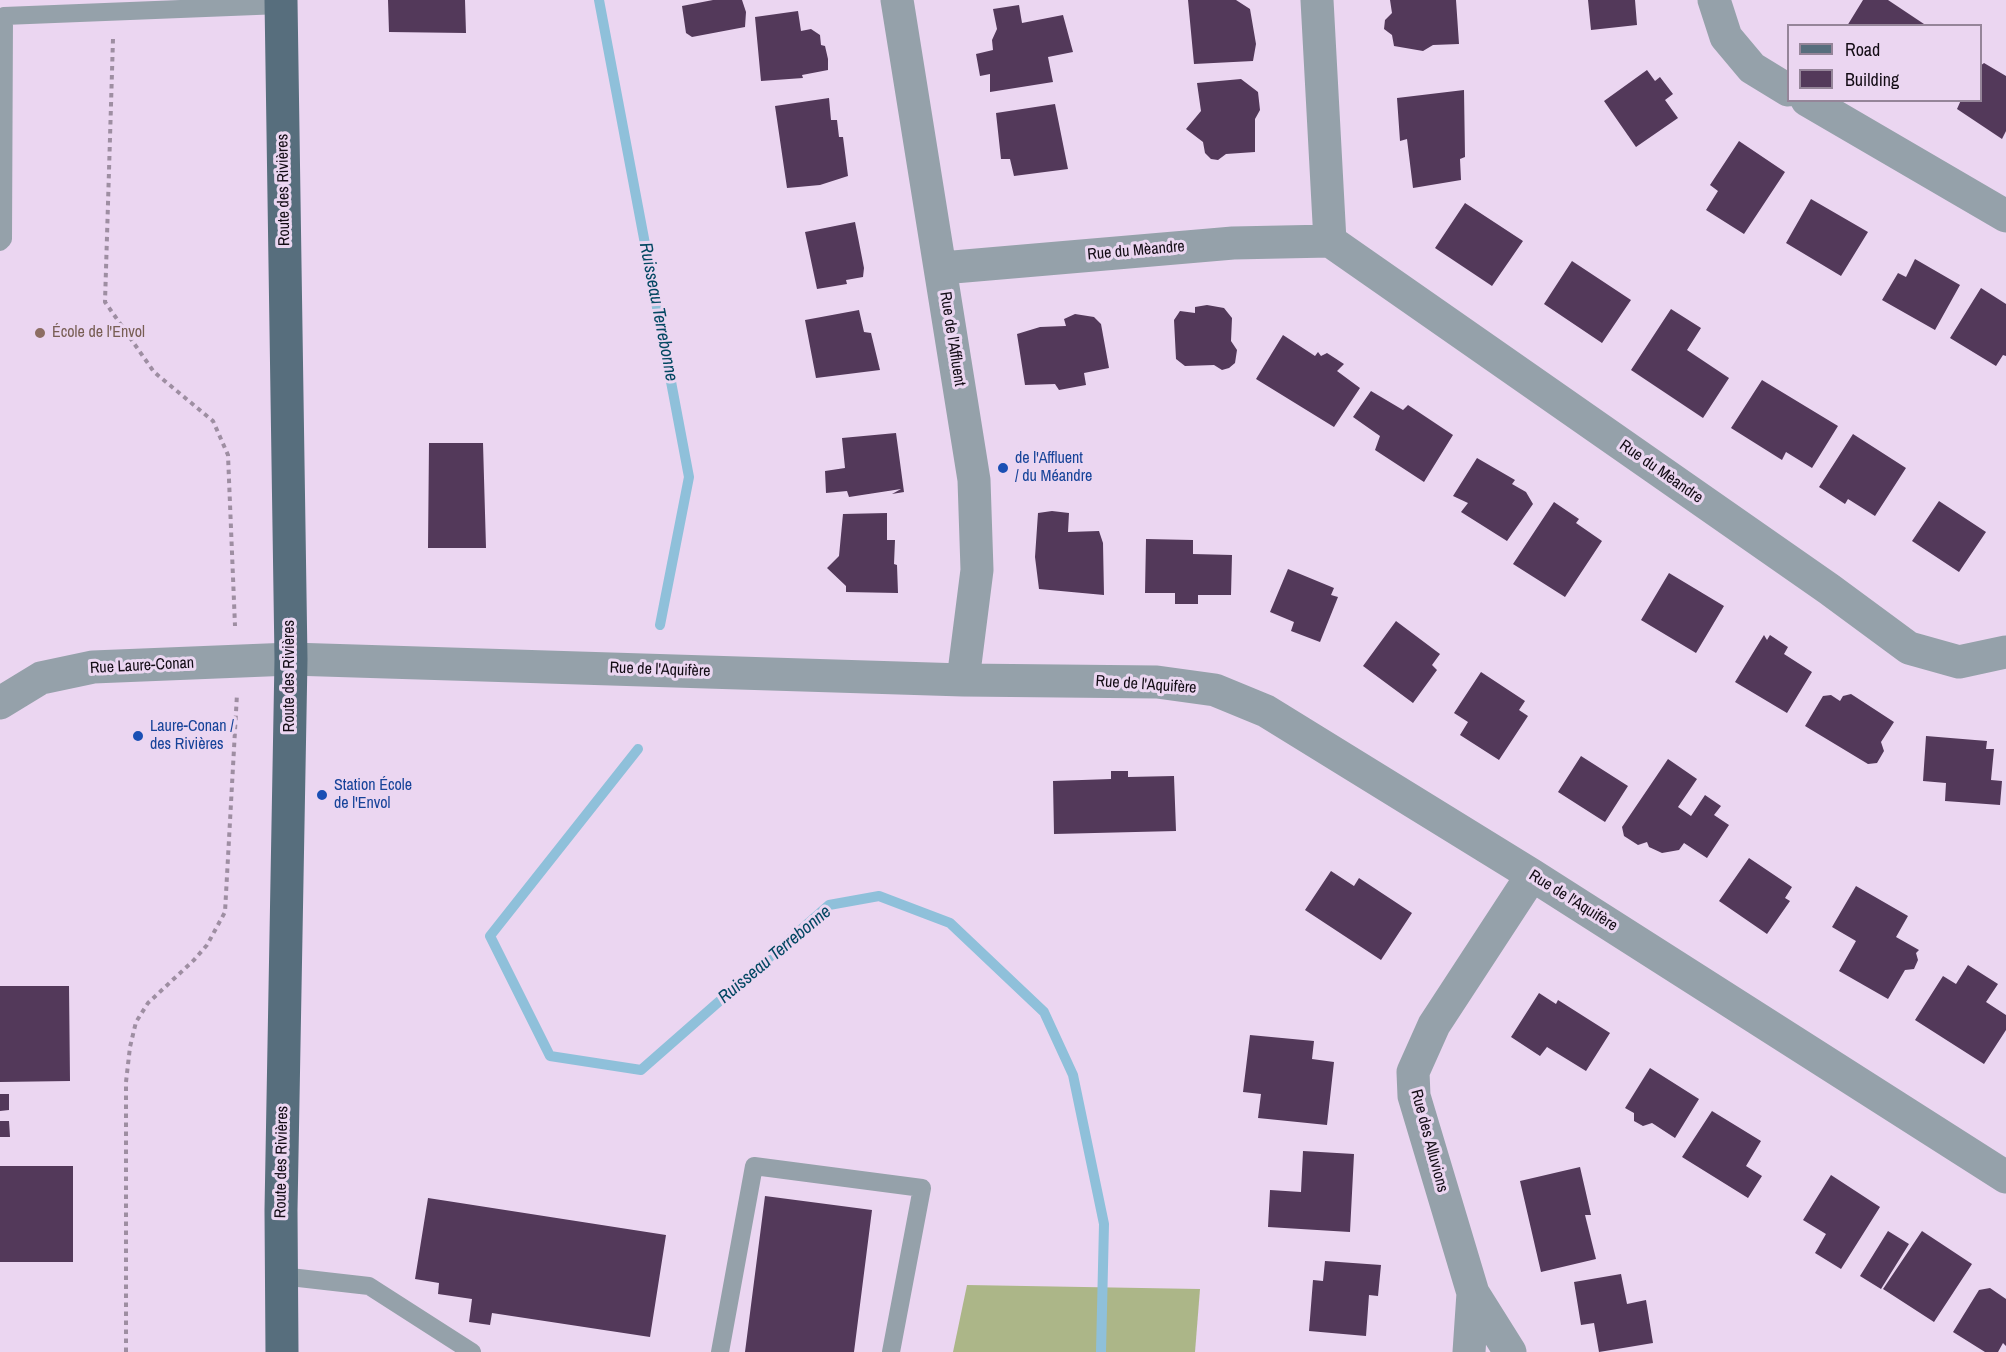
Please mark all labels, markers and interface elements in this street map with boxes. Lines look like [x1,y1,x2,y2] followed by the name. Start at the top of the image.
[1787,24,1982,102] legend
[1845,37,1880,62] text: Road
[1845,67,1899,92] text: Building
[273,134,295,246] street label: Route des Rivières
[1086,237,1186,265] street label: Rue du Mèandre
[634,241,682,383] water label: Ruisseau Terrebonne
[935,290,969,388] street label: Rue de l'Affluent
[52,323,145,343] place label: École de l'Envol
[33,326,47,340] marker: École de l'Envol
[1615,436,1707,508] street label: Rue du Mèandre
[1015,449,1092,487] place label: de l'Affluent / du Méandre
[996,461,1010,475] marker: de l'Affluent / du Méandre
[280,620,300,732] street label: Route des Rivières
[89,654,195,678] street label: Rue Laure-Conan
[609,659,711,681] street label: Rue de l'Aquifère
[1095,672,1197,698] street label: Rue de l'Aquifère
[150,717,234,755] place label: Laure-Conan / des Rivières
[131,729,145,743] marker: Laure-Conan / des Rivières
[334,776,412,814] place label: Station École de l'Envol
[315,788,329,802] marker: Station École de l'Envol
[1525,866,1621,936] street label: Rue de l'Aquifère
[714,901,836,1009] water label: Ruisseau Terrebonne
[1406,1087,1452,1195] street label: Rue des Alluvions
[271,1106,293,1218] street label: Route des Rivières

